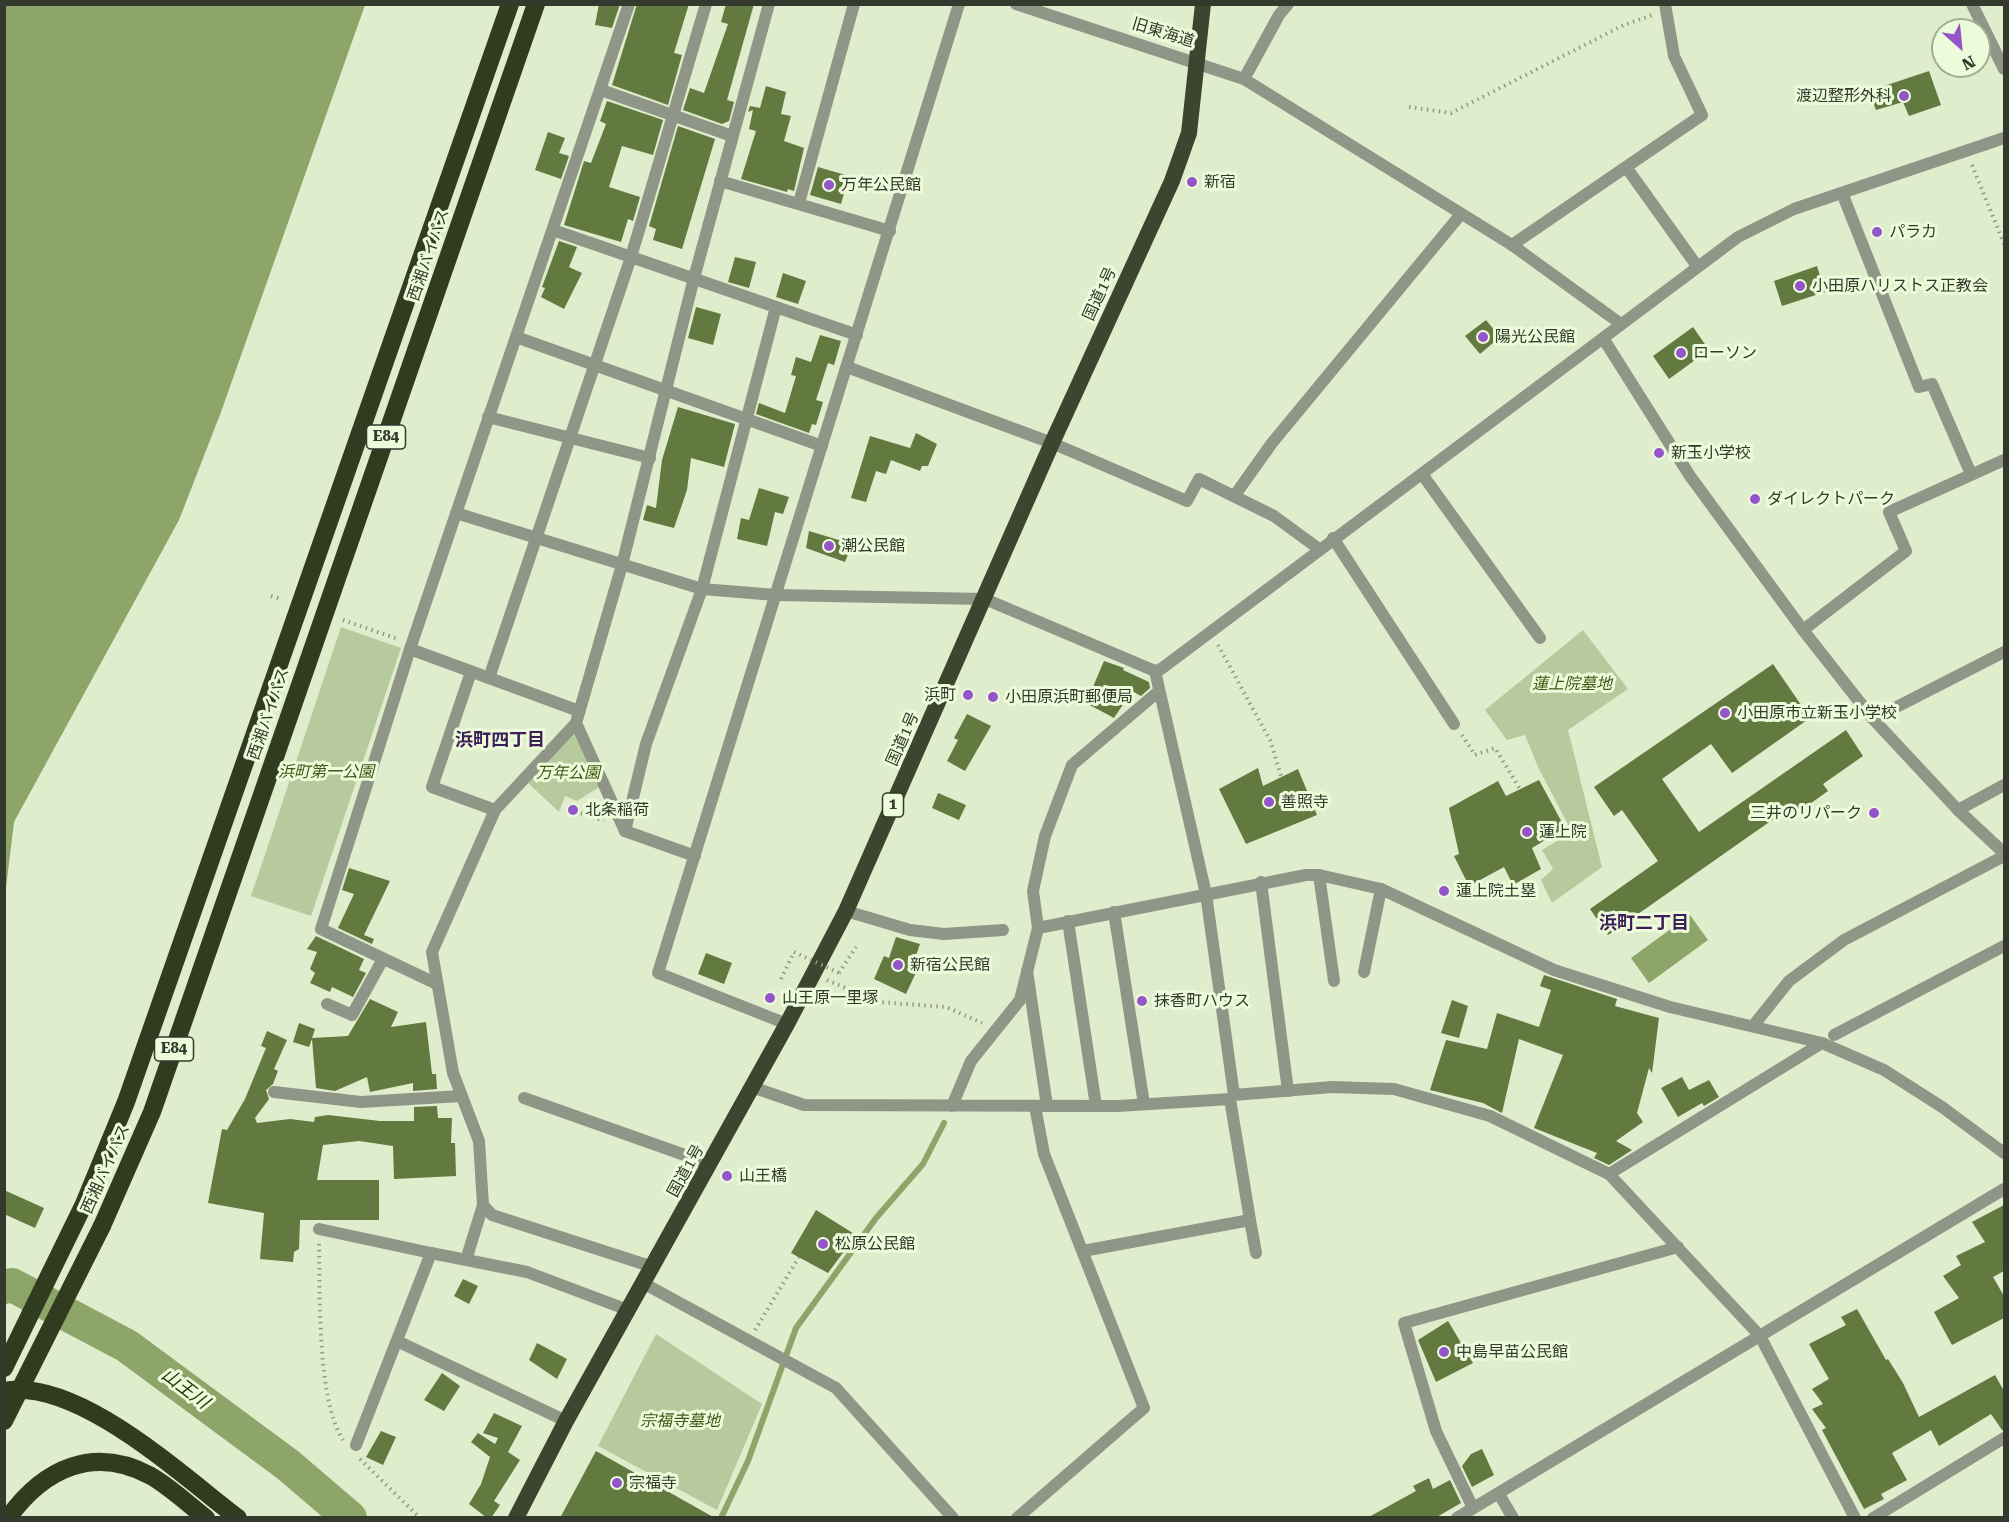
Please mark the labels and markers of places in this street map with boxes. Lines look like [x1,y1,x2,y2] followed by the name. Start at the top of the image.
[1796,86,1892,106] place label: 渡辺整形外科
[1897,89,1911,103] marker: 渡辺整形外科
[1204,172,1236,192] place label: 新宿
[841,175,921,195] place label: 万年公民館
[1185,175,1199,189] marker: 新宿
[822,178,836,192] marker: 万年公民館
[1889,222,1937,242] place label: パラカ
[1870,225,1884,239] marker: パラカ
[1812,276,1988,296] place label: 小田原ハリストス正教会
[1793,279,1807,293] marker: 小田原ハリストス正教会
[1495,327,1575,347] place label: 陽光公民館
[1476,330,1490,344] marker: 陽光公民館
[1693,343,1757,363] place label: ローソン
[1674,346,1688,360] marker: ローソン
[1671,443,1751,463] place label: 新玉小学校
[1652,446,1666,460] marker: 新玉小学校
[1767,489,1895,509] place label: ダイレクトパーク
[1748,492,1762,506] marker: ダイレクトパーク
[841,536,905,556] place label: 潮公民館
[822,539,836,553] marker: 潮公民館
[924,685,956,705] place label: 浜町
[1005,687,1133,707] place label: 小田原浜町郵便局
[961,688,975,702] marker: 浜町
[986,690,1000,704] marker: 小田原浜町郵便局
[1737,703,1897,723] place label: 小田原市立新玉小学校
[1718,706,1732,720] marker: 小田原市立新玉小学校
[1281,792,1329,812] place label: 善照寺
[1262,795,1276,809] marker: 善照寺
[585,800,649,820] place label: 北条稲荷
[566,803,580,817] marker: 北条稲荷
[1750,803,1862,823] place label: 三井のリパーク
[1867,806,1881,820] marker: 三井のリパーク
[1539,822,1587,842] place label: 蓮上院
[1520,825,1534,839] marker: 蓮上院
[1456,881,1536,901] place label: 蓮上院土塁
[1437,884,1451,898] marker: 蓮上院土塁
[910,955,990,975] place label: 新宿公民館
[891,958,905,972] marker: 新宿公民館
[782,988,878,1008] place label: 山王原一里塚
[763,991,777,1005] marker: 山王原一里塚
[1154,991,1250,1011] place label: 抹香町ハウス
[1135,994,1149,1008] marker: 抹香町ハウス
[739,1166,787,1186] place label: 山王橋
[720,1169,734,1183] marker: 山王橋
[835,1234,915,1254] place label: 松原公民館
[816,1237,830,1251] marker: 松原公民館
[1456,1342,1568,1362] place label: 中島早苗公民館
[1437,1345,1451,1359] marker: 中島早苗公民館
[629,1473,677,1493] place label: 宗福寺
[610,1476,624,1490] marker: 宗福寺

